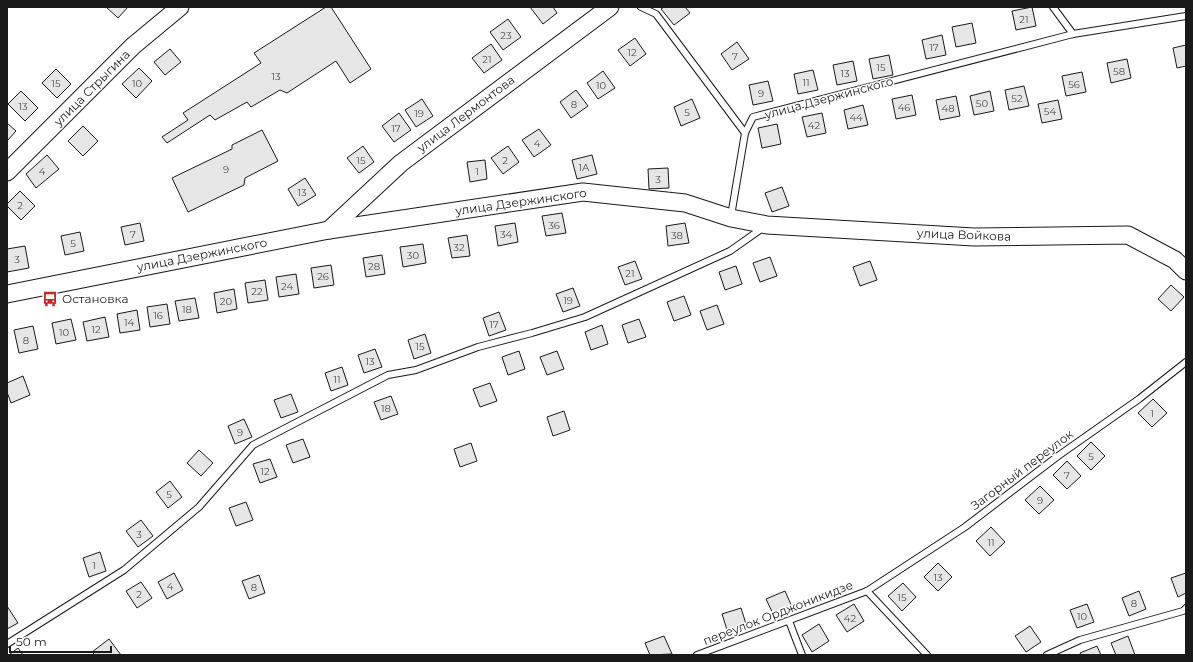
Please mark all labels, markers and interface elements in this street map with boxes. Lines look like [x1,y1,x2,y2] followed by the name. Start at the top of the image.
[1019,13,1029,26] house number: 21
[500,29,512,42] house number: 23
[929,41,939,54] house number: 17
[50,46,133,130] street label: улица Стрыгина
[627,46,637,59] house number: 12
[732,50,738,63] house number: 7
[482,53,492,66] house number: 21
[876,61,886,74] house number: 15
[1113,65,1125,78] house number: 58
[840,67,850,80] house number: 13
[271,70,281,83] house number: 13
[413,72,517,156] street label: улица Лермонтова
[762,73,895,122] street label: улица Дзержинского
[802,76,810,89] house number: 11
[51,77,61,90] house number: 15
[132,77,142,90] house number: 10
[1068,78,1080,91] house number: 56
[596,79,606,92] house number: 10
[758,87,764,100] house number: 9
[1011,92,1023,105] house number: 52
[976,97,989,110] house number: 50
[571,98,577,111] house number: 8
[18,100,28,113] house number: 13
[898,101,910,114] house number: 46
[941,102,955,115] house number: 48
[1044,105,1057,118] house number: 54
[684,106,690,119] house number: 5
[414,107,424,120] house number: 19
[849,111,863,124] house number: 44
[808,119,820,132] house number: 42
[391,122,401,135] house number: 17
[534,137,541,150] house number: 4
[356,154,366,167] house number: 15
[502,154,508,167] house number: 2
[578,161,590,174] house number: 1А
[223,163,229,176] house number: 9
[39,165,46,178] house number: 4
[475,165,479,178] house number: 1
[655,173,661,186] house number: 3
[453,185,588,218] street label: улица Дзержинского
[297,186,307,199] house number: 13
[17,199,23,212] house number: 2
[548,219,560,232] house number: 36
[916,225,1011,244] street label: улица Войкова
[130,228,136,241] house number: 7
[500,228,513,241] house number: 34
[671,229,683,242] house number: 38
[134,234,269,275] street label: улица Дзержинского
[70,237,76,250] house number: 5
[453,241,465,254] house number: 32
[407,249,420,262] house number: 30
[14,253,20,266] house number: 3
[368,260,380,273] house number: 28
[625,267,635,280] house number: 21
[317,270,329,283] house number: 26
[281,280,293,293] house number: 24
[251,285,263,298] house number: 22
[41,290,59,308] bus stop icon: Остановка
[62,291,128,306] place label: Остановка
[563,294,573,307] house number: 19
[220,295,233,308] house number: 20
[182,303,192,316] house number: 18
[153,309,163,322] house number: 16
[124,316,134,329] house number: 14
[489,318,499,331] house number: 17
[91,323,101,336] house number: 12
[59,326,69,339] house number: 10
[23,334,29,347] house number: 8
[415,340,425,353] house number: 15
[365,355,375,368] house number: 13
[333,373,341,386] house number: 11
[381,402,391,415] house number: 18
[1150,407,1154,420] house number: 1
[237,426,243,439] house number: 9
[968,426,1076,513] street label: Загорный переулок
[1088,450,1094,463] house number: 5
[260,465,270,478] house number: 12
[1064,469,1070,482] house number: 7
[166,488,172,501] house number: 5
[1037,494,1043,507] house number: 9
[136,528,142,541] house number: 3
[987,536,995,549] house number: 11
[92,559,96,572] house number: 1
[933,571,943,584] house number: 13
[701,577,855,648] street label: переулок Орджоникидзе
[167,580,174,593] house number: 4
[251,581,257,594] house number: 8
[136,588,142,601] house number: 2
[897,591,907,604] house number: 15
[1131,597,1137,610] house number: 8
[1077,610,1087,623] house number: 10
[844,612,856,625] house number: 42
[10,628,111,654] scale bar
[16,634,47,649] text: 50 m

